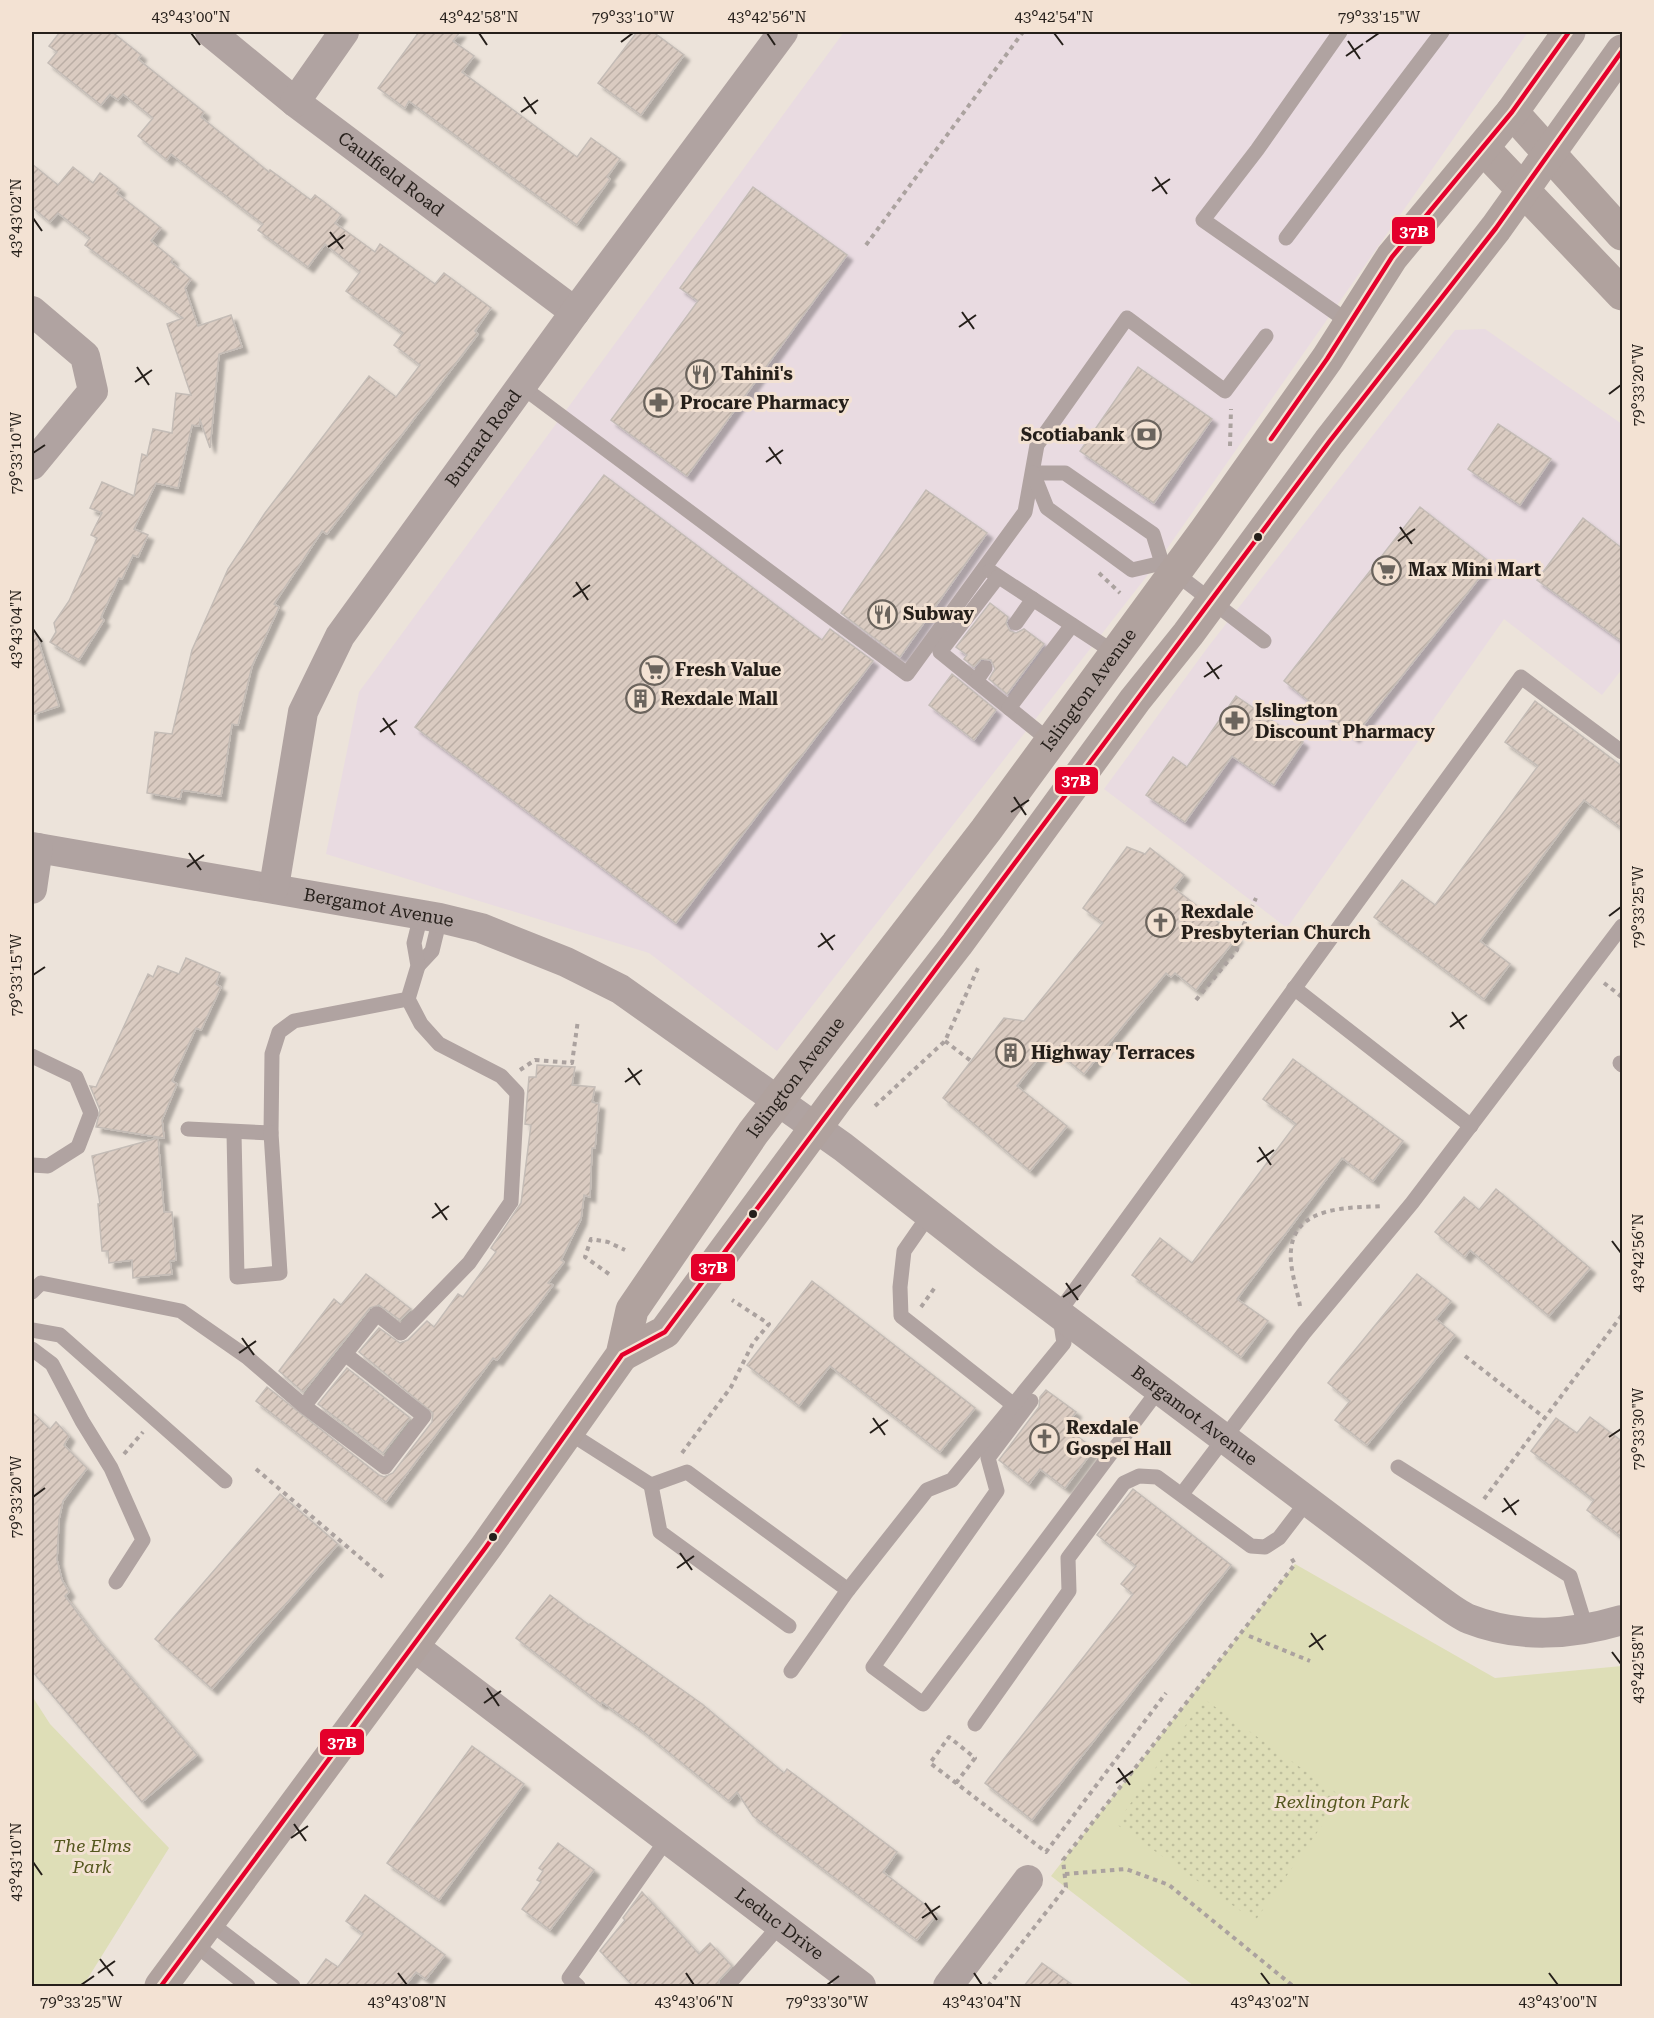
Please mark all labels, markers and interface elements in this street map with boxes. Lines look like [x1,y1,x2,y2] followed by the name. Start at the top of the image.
[151,8,231,26] text: 43°43'00"N
[439,8,519,26] text: 43°42'58"N
[592,8,675,26] text: 79°33'10"W
[727,8,807,26] text: 43°42'56"N
[1014,8,1094,26] text: 43°42'54"N
[1338,8,1421,26] text: 79°33'15"W
[334,127,449,220] street label: Caulfield Road
[7,178,25,258] text: 43°43'02"N
[1391,216,1436,245] line badge: 37B
[1399,222,1429,241] text: 37B
[1629,343,1647,426] text: 79°33'20"W
[684,358,716,390] restaurant icon: Tahini's
[721,363,793,384] place label: Tahini's
[441,385,525,491] street label: Burrard Road
[643,387,675,419] pharmacy icon: Procare Pharmacy
[680,392,849,413] place label: Procare Pharmacy
[7,411,25,494] text: 79°33'10"W
[1130,419,1162,451] bank icon: Scotiabank
[1021,424,1126,445] place label: Scotiabank
[1252,531,1264,543] unlabelled marker
[1371,554,1403,586] supermarket icon: Max Mini Mart
[1408,559,1541,580] place label: Max Mini Mart
[7,589,25,669] text: 43°43'04"N
[866,598,898,630] restaurant icon: Subway
[903,603,974,624] place label: Subway
[1036,624,1140,755] street label: Islington Avenue
[638,654,670,686] supermarket icon: Fresh Value
[675,659,782,680] place label: Fresh Value
[624,683,656,715] building icon: Rexdale Mall
[661,688,778,709] place label: Rexdale Mall
[1255,700,1435,742] place label: Islington Discount Pharmacy
[1218,705,1250,737] pharmacy icon: Islington Discount Pharmacy
[1054,766,1099,795] line badge: 37B
[1061,771,1091,790] text: 37B
[1629,865,1647,948] text: 79°33'25"W
[302,883,456,931] street label: Bergamot Avenue
[1181,901,1371,943] place label: Rexdale Presbyterian Church
[1144,906,1176,938] church icon: Rexdale Presbyterian Church
[7,933,25,1016] text: 79°33'15"W
[742,1012,849,1142] street label: Islington Avenue
[994,1037,1026,1069] building icon: Highway Terraces
[1031,1042,1195,1063] place label: Highway Terraces
[747,1208,759,1220] unlabelled marker
[1629,1213,1647,1293] text: 43°42'56"N
[690,1253,736,1282] line badge: 37B
[698,1258,728,1277] text: 37B
[1128,1361,1262,1470] street label: Bergamot Avenue
[1629,1387,1647,1470] text: 79°33'30"W
[1066,1417,1171,1459] place label: Rexdale Gospel Hall
[1029,1422,1061,1454] church icon: Rexdale Gospel Hall
[7,1455,25,1538] text: 79°33'20"W
[487,1531,499,1543] unlabelled marker
[1629,1624,1647,1704] text: 43°42'58"N
[319,1728,365,1756] line badge: 37B
[327,1733,357,1752] text: 37B
[1273,1791,1410,1812] park label: Rexlington Park
[7,1822,25,1902] text: 43°43'10"N
[53,1835,131,1877] park label: The Elms Park
[731,1883,828,1964] street label: Leduc Drive
[40,1993,123,2011] text: 79°33'25"W
[367,1993,447,2011] text: 43°43'08"N
[654,1993,734,2011] text: 43°43'06"N
[786,1993,869,2011] text: 79°33'30"W
[942,1993,1022,2011] text: 43°43'04"N
[1230,1993,1310,2011] text: 43°43'02"N
[1518,1993,1598,2011] text: 43°43'00"N

